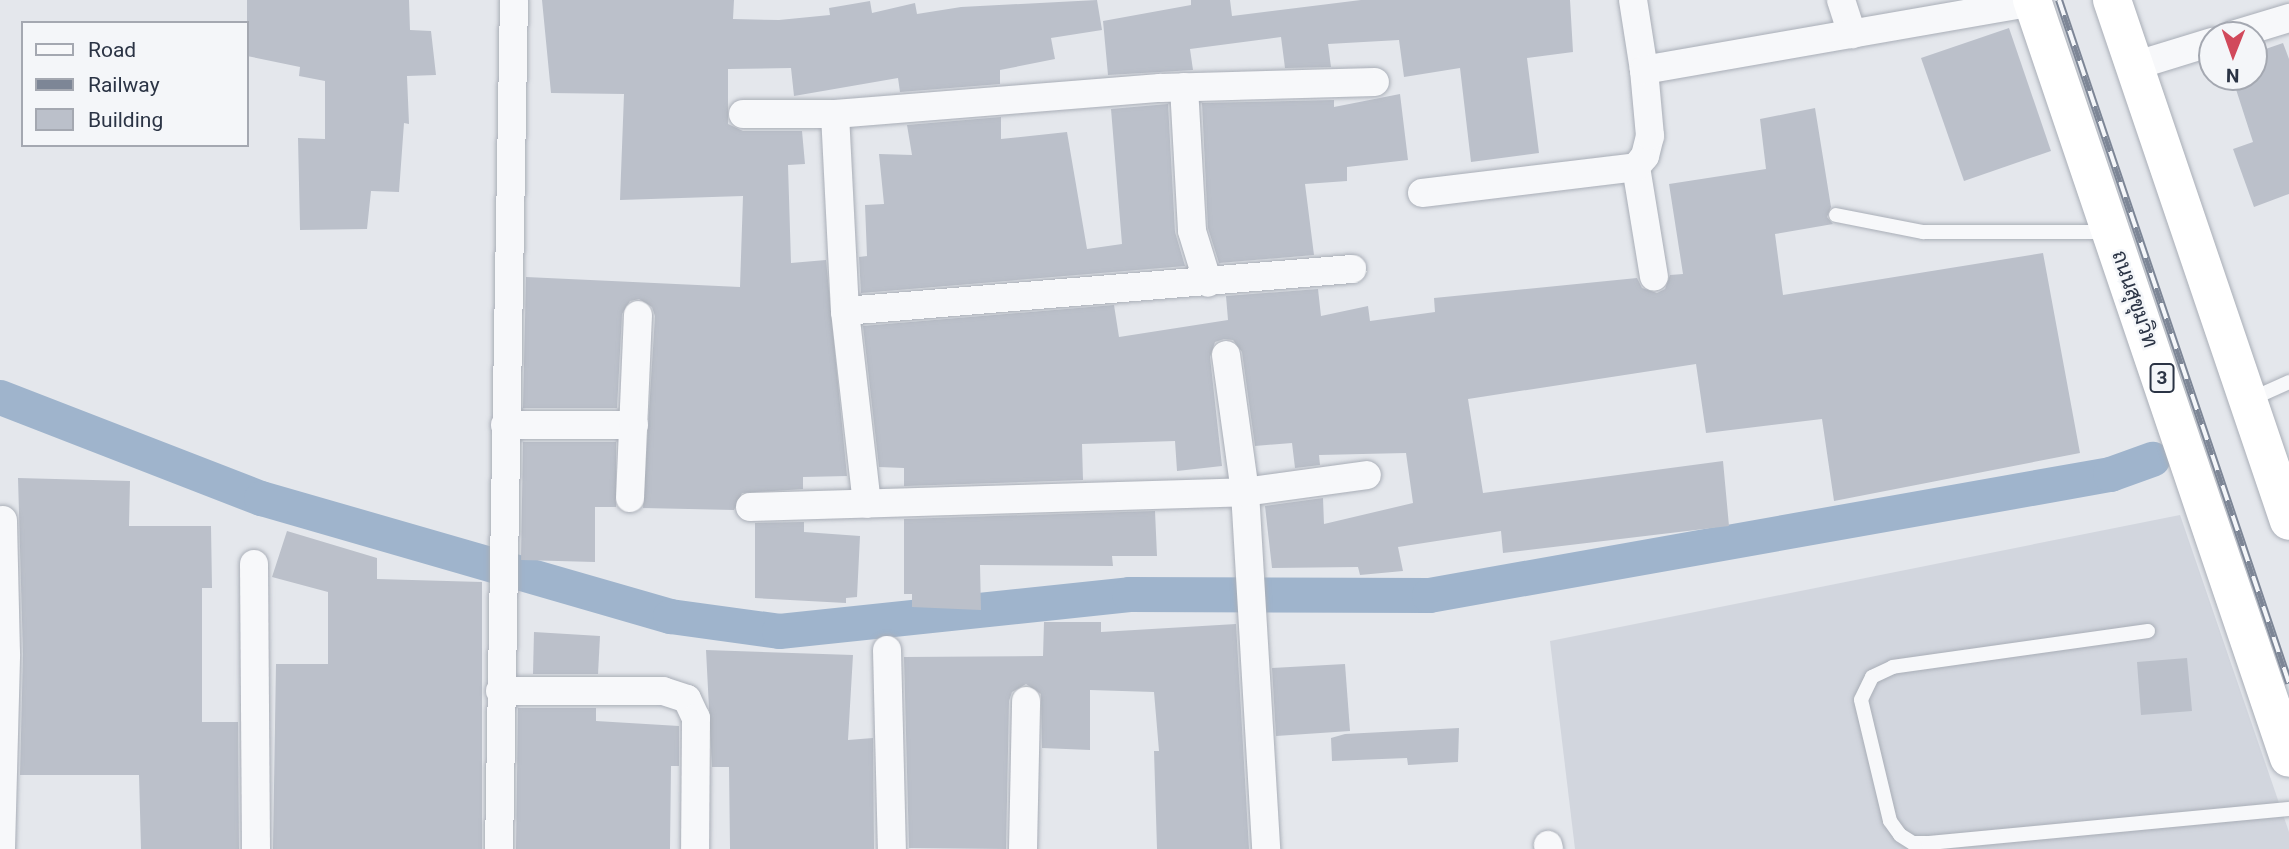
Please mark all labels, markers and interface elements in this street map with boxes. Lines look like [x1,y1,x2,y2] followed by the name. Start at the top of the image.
[21,21,248,147] legend
[2198,21,2268,91] north arrow
[88,38,136,62] text: Road
[2226,64,2240,87] text: N
[88,73,160,97] text: Railway
[88,108,163,132] text: Building
[2107,247,2163,351] street label: ถนนสุขุมวิท
[2148,362,2176,394] road number: 3

